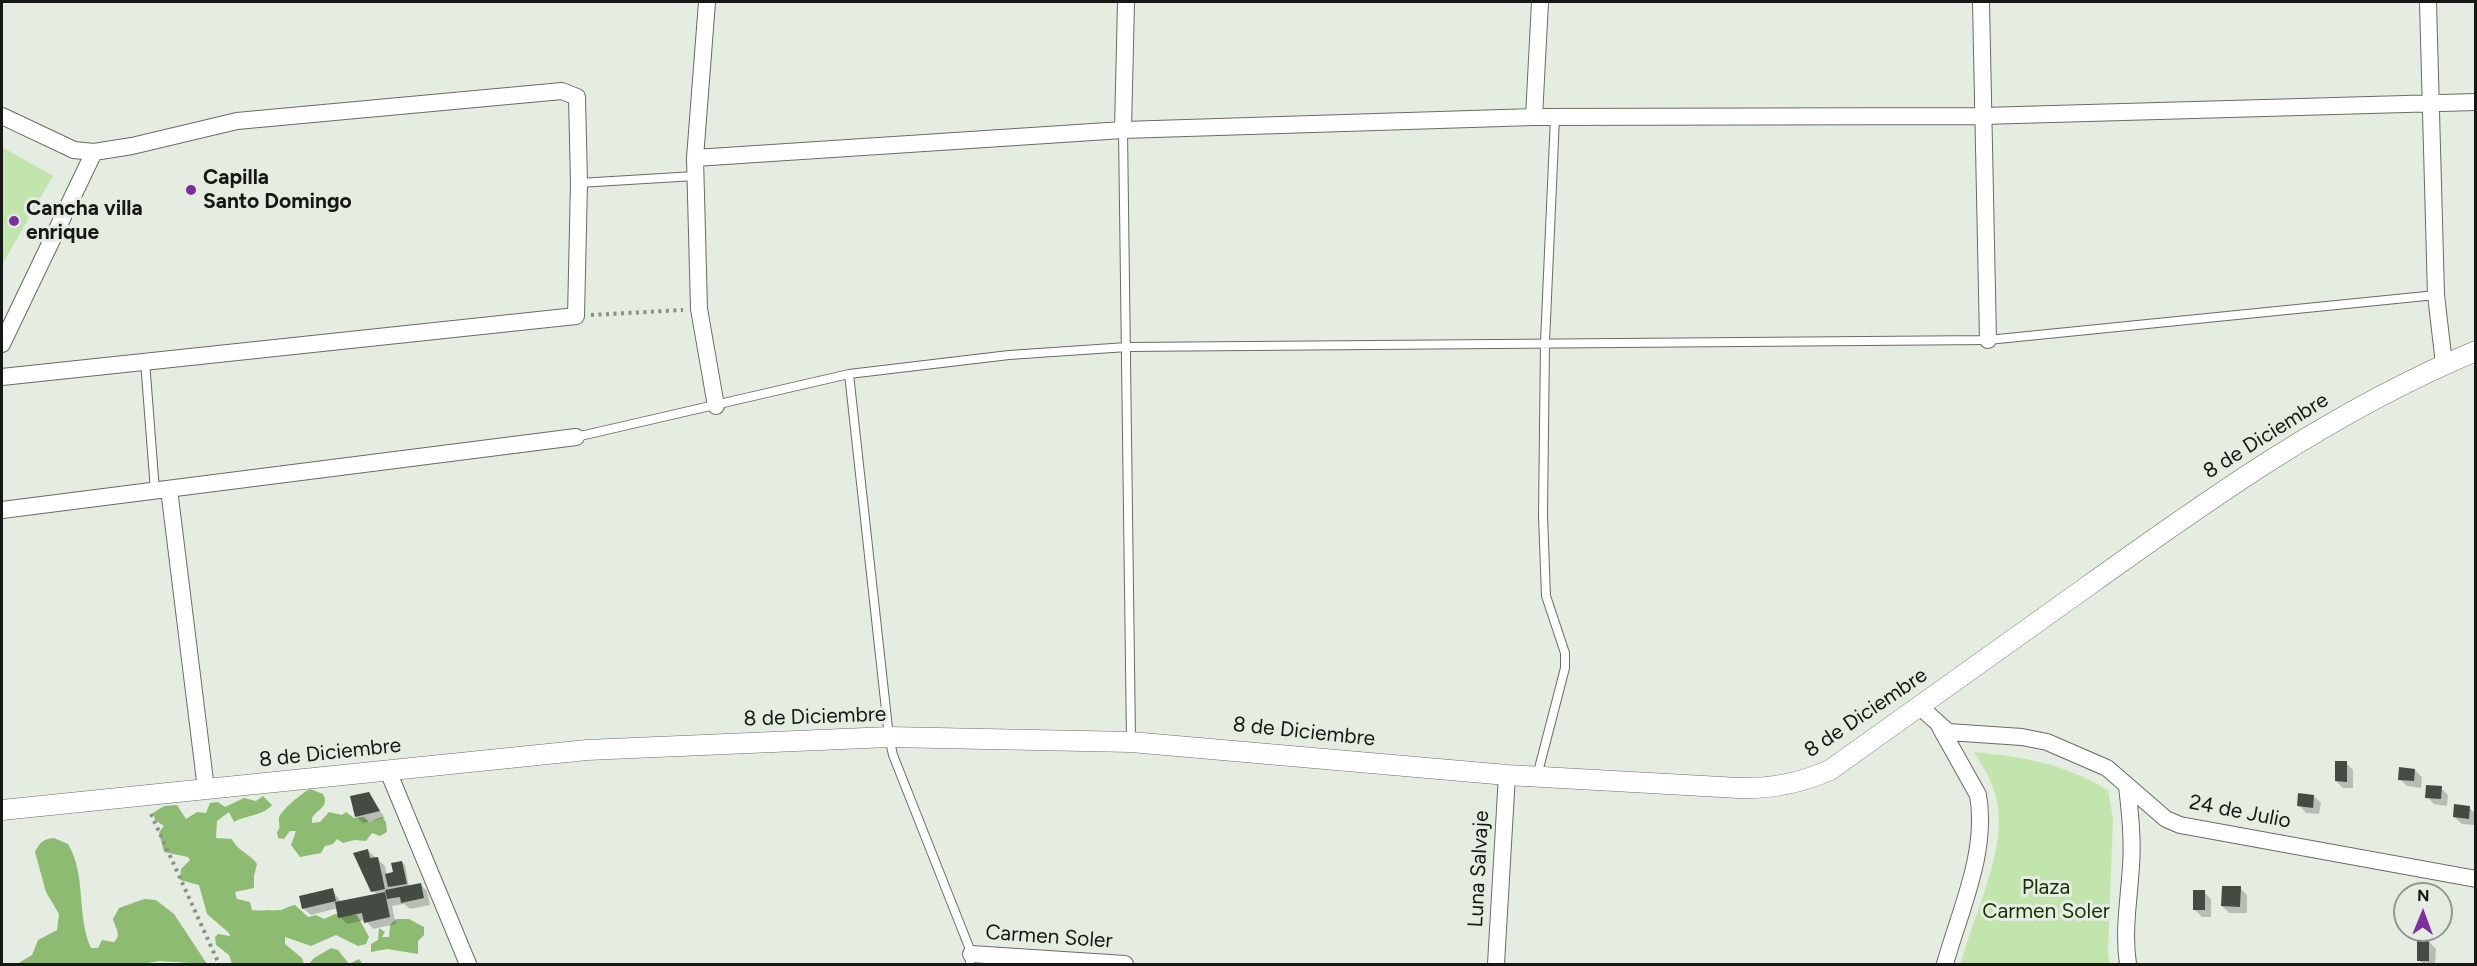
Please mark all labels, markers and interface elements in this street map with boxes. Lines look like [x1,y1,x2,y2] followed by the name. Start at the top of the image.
[203,165,352,215] place label: Capilla Santo Domingo
[184,183,198,197] marker: Capilla Santo Domingo
[26,196,143,246] place label: Cancha villa enrique
[7,214,21,228] marker: Cancha villa enrique
[2199,387,2333,485] street label: 8 de Diciembre
[1800,663,1932,763] street label: 8 de Diciembre
[743,702,887,732] street label: 8 de Diciembre
[1232,712,1376,752] street label: 8 de Diciembre
[258,733,402,773] street label: 8 de Diciembre
[2187,790,2293,834] street label: 24 de Julio
[1463,810,1495,928] street label: Luna Salvaje
[1982,875,2110,925] park label: Plaza Carmen Soler
[2393,882,2453,942] north arrow
[2417,886,2430,905] text: N
[985,920,1113,954] street label: Carmen Soler

